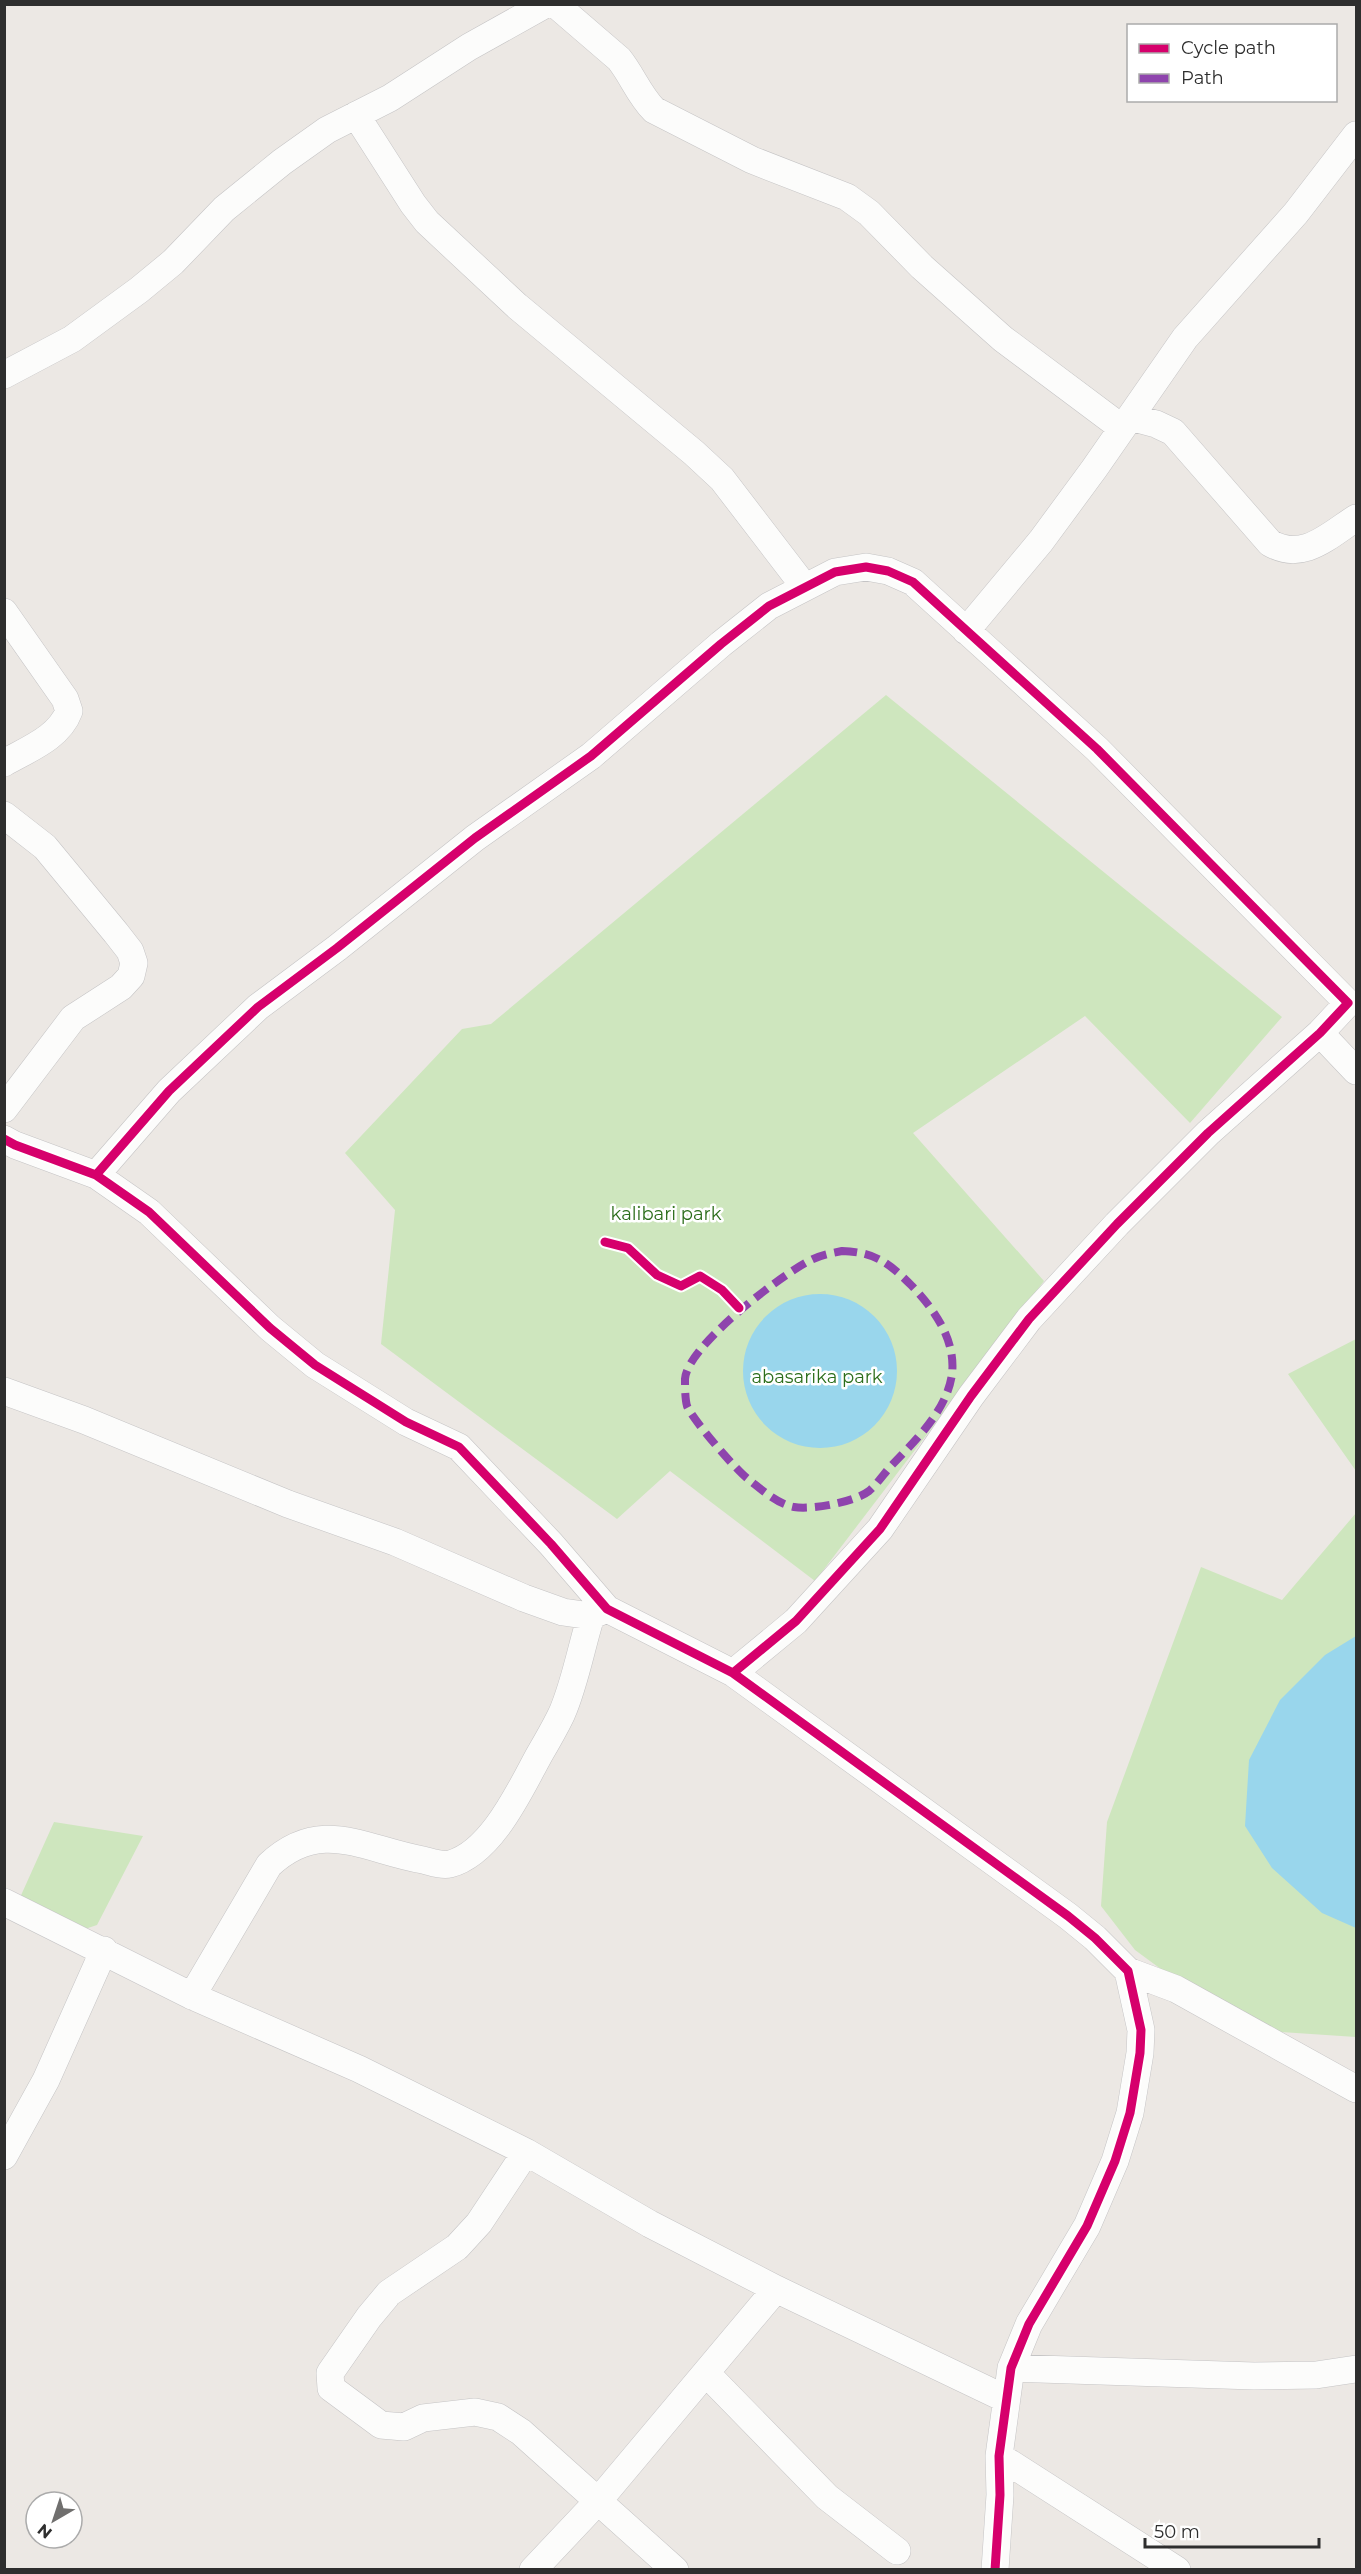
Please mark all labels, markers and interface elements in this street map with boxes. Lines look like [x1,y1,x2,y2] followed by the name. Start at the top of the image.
[1127,24,1337,102] legend
[1181,37,1276,59] text: Cycle path
[1181,67,1224,89] text: Path
[611,1203,722,1225] park label: kalibari park
[751,1366,883,1388] park label: abasarika park
[24,2490,84,2550] north arrow
[1145,2511,1319,2549] scale bar
[34,2520,56,2543] text: N
[1154,2521,1200,2543] text: 50 m

